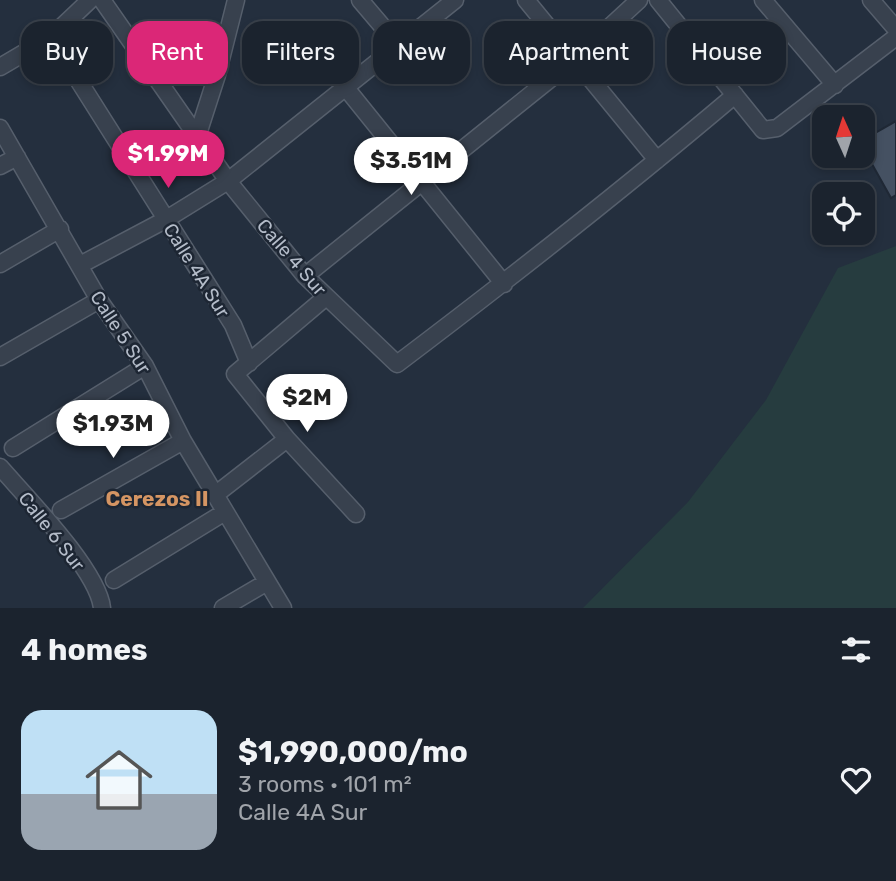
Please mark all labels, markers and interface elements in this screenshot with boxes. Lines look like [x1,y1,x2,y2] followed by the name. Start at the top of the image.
[21,21,113,84] chip: Buy
[127,21,228,84] chip: Rent
[242,21,359,84] chip: Filters
[373,21,470,84] chip: New
[484,21,653,84] chip: Apartment
[667,21,786,84] chip: House
[812,105,875,168] north arrow
[812,105,875,245] map controls
[111,130,225,190] pin: $1.99M
[354,138,468,197] pin: $3.51M
[128,139,208,167] text: $1.99M
[370,146,452,174] text: $3.51M
[812,182,875,245] button: locate
[252,214,332,301] street label: Calle 4 Sur
[159,219,235,322] street label: Calle 4A Sur
[85,287,156,379] street label: Calle 5 Sur
[273,374,341,434] pin: $2M
[282,383,332,411] text: $2M
[56,400,170,460] pin: $1.93M
[72,409,154,437] text: $1.93M
[105,486,209,511] district label: Cerezos II
[14,487,90,576] street label: Calle 6 Sur
[837,631,875,669] icon: filters
[21,632,148,668] text: 4 homes
[238,734,468,770] text: $1,990,000/mo
[77,738,161,822] icon: home
[837,761,875,799] icon: heart
[238,770,412,798] text: 3 rooms · 101 m²
[238,798,367,826] text: Calle 4A Sur

